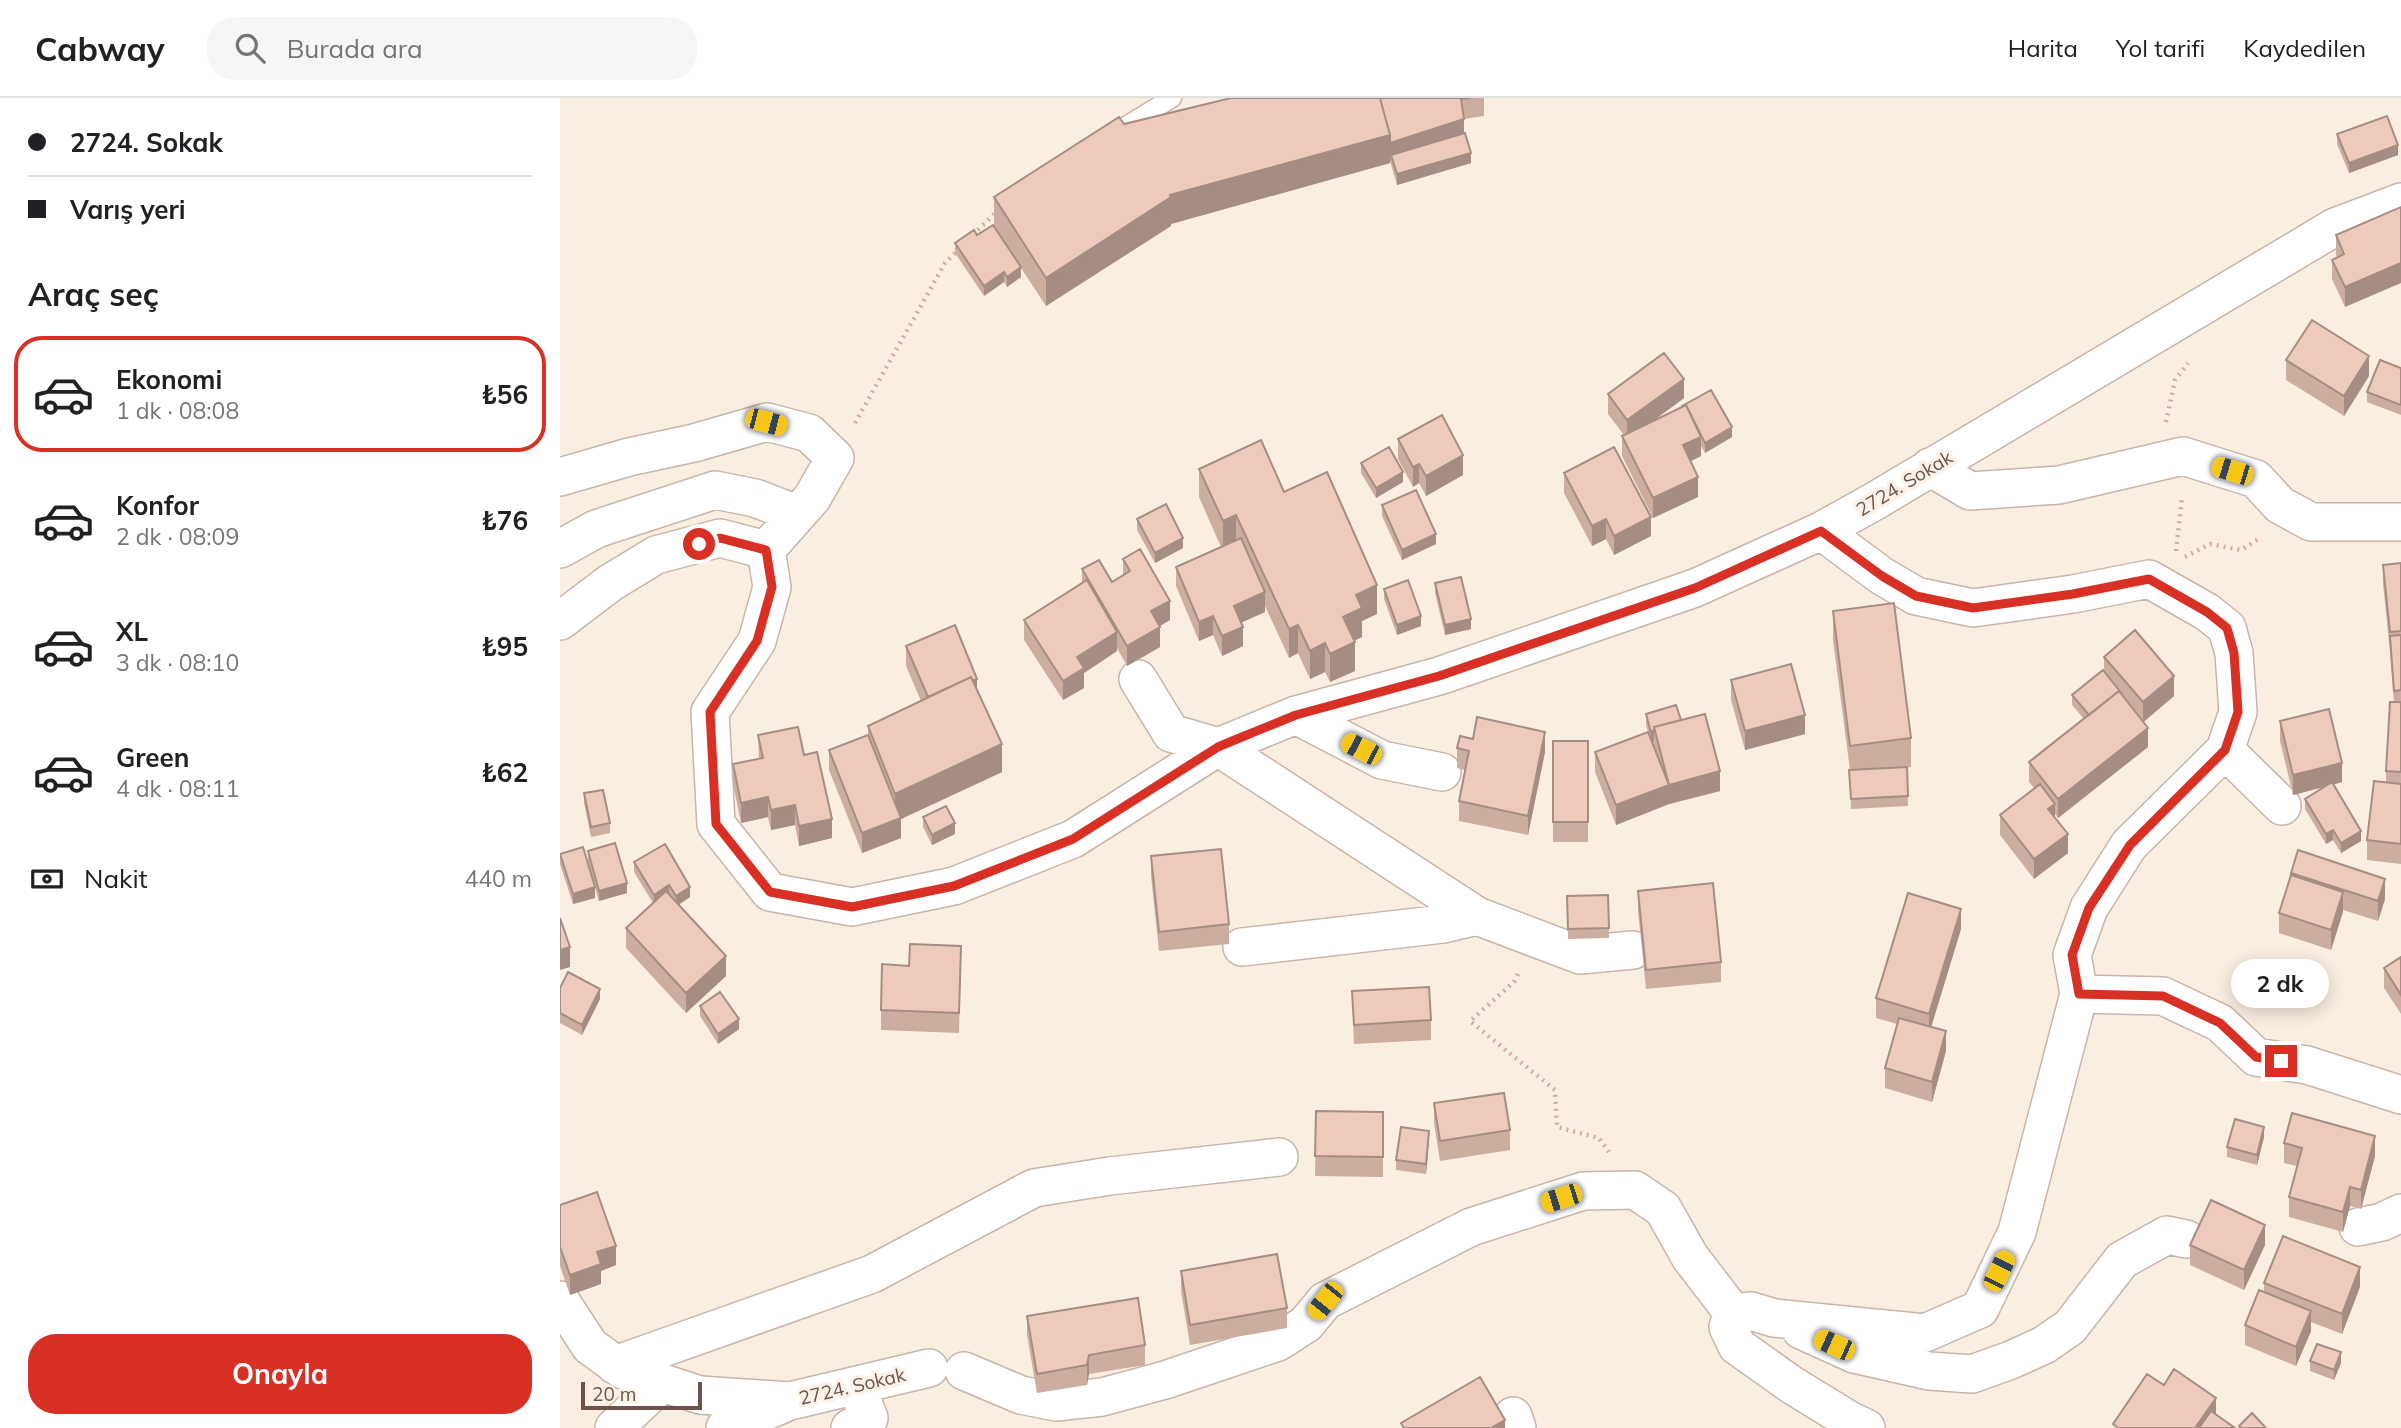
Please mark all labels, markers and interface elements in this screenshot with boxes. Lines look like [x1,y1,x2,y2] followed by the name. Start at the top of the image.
[207,17,697,80] search box
[35,28,165,69] text: Cabway
[231,29,269,67] icon: search
[287,32,423,65] text: Burada ara
[2008,33,2078,63] text: Harita
[2116,33,2205,63] text: Yol tarifi
[2243,33,2366,63] text: Kaydedilen
[70,126,223,159] text: 2724. Sokak
[70,193,186,226] text: Varış yeri
[28,274,159,314] text: Araç seç
[32,363,95,426] icon: car
[116,363,222,396] text: Ekonomi
[481,378,528,411] text: ₺56
[116,396,239,425] text: 1 dk · 08:08
[743,406,790,438] car
[1851,445,1957,521] street label: 2724. Sokak
[2209,455,2256,487] car
[32,489,95,552] icon: car
[116,489,199,522] text: Konfor
[481,504,528,537] text: ₺76
[116,522,239,551] text: 2 dk · 08:09
[683,528,715,560] route start
[32,615,95,678] icon: car
[116,615,148,648] text: XL
[481,630,528,663] text: ₺95
[116,648,239,677] text: 3 dk · 08:10
[1338,730,1385,768] car
[32,741,95,804] icon: car
[116,741,189,774] text: Green
[481,756,528,789] text: ₺62
[116,774,239,803] text: 4 dk · 08:11
[28,860,66,898] icon: cash
[84,862,148,895] text: Nakit
[464,864,532,893] text: 440 m
[2232,960,2330,1009] callout: 2 dk
[2256,969,2304,998] text: 2 dk
[2265,1045,2297,1077] route end
[1538,1182,1585,1214] car
[1981,1248,2018,1294] car
[1304,1278,1347,1324] car
[1811,1327,1858,1363] car
[28,1334,532,1414] button: Onayla
[796,1362,908,1410] street label: 2724. Sokak
[581,1379,702,1411] scale bar
[592,1382,636,1406] text: 20 m

